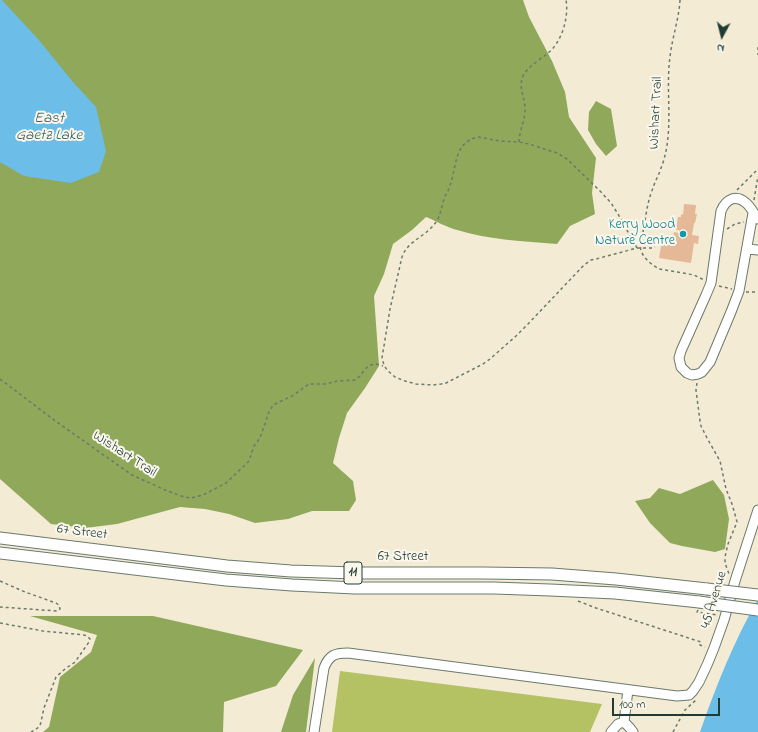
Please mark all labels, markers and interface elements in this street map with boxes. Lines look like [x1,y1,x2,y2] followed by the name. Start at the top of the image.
[702,16,742,56] north arrow
[716,40,725,56] text: N
[647,76,667,150] street label: Wishart Trail
[16,111,82,146] water label: East Gaetz Lake
[595,218,675,250] place label: Kerry Wood Nature Centre
[678,229,688,239] marker: Kerry Wood Nature Centre
[89,428,159,482] street label: Wishart Trail
[56,522,108,544] street label: 67 Street
[378,550,428,566] street label: 67 Street
[344,562,362,584] road number: 11
[698,569,732,631] street label: 45 Avenue
[614,690,722,716] scale bar
[619,696,646,714] text: 100 m

